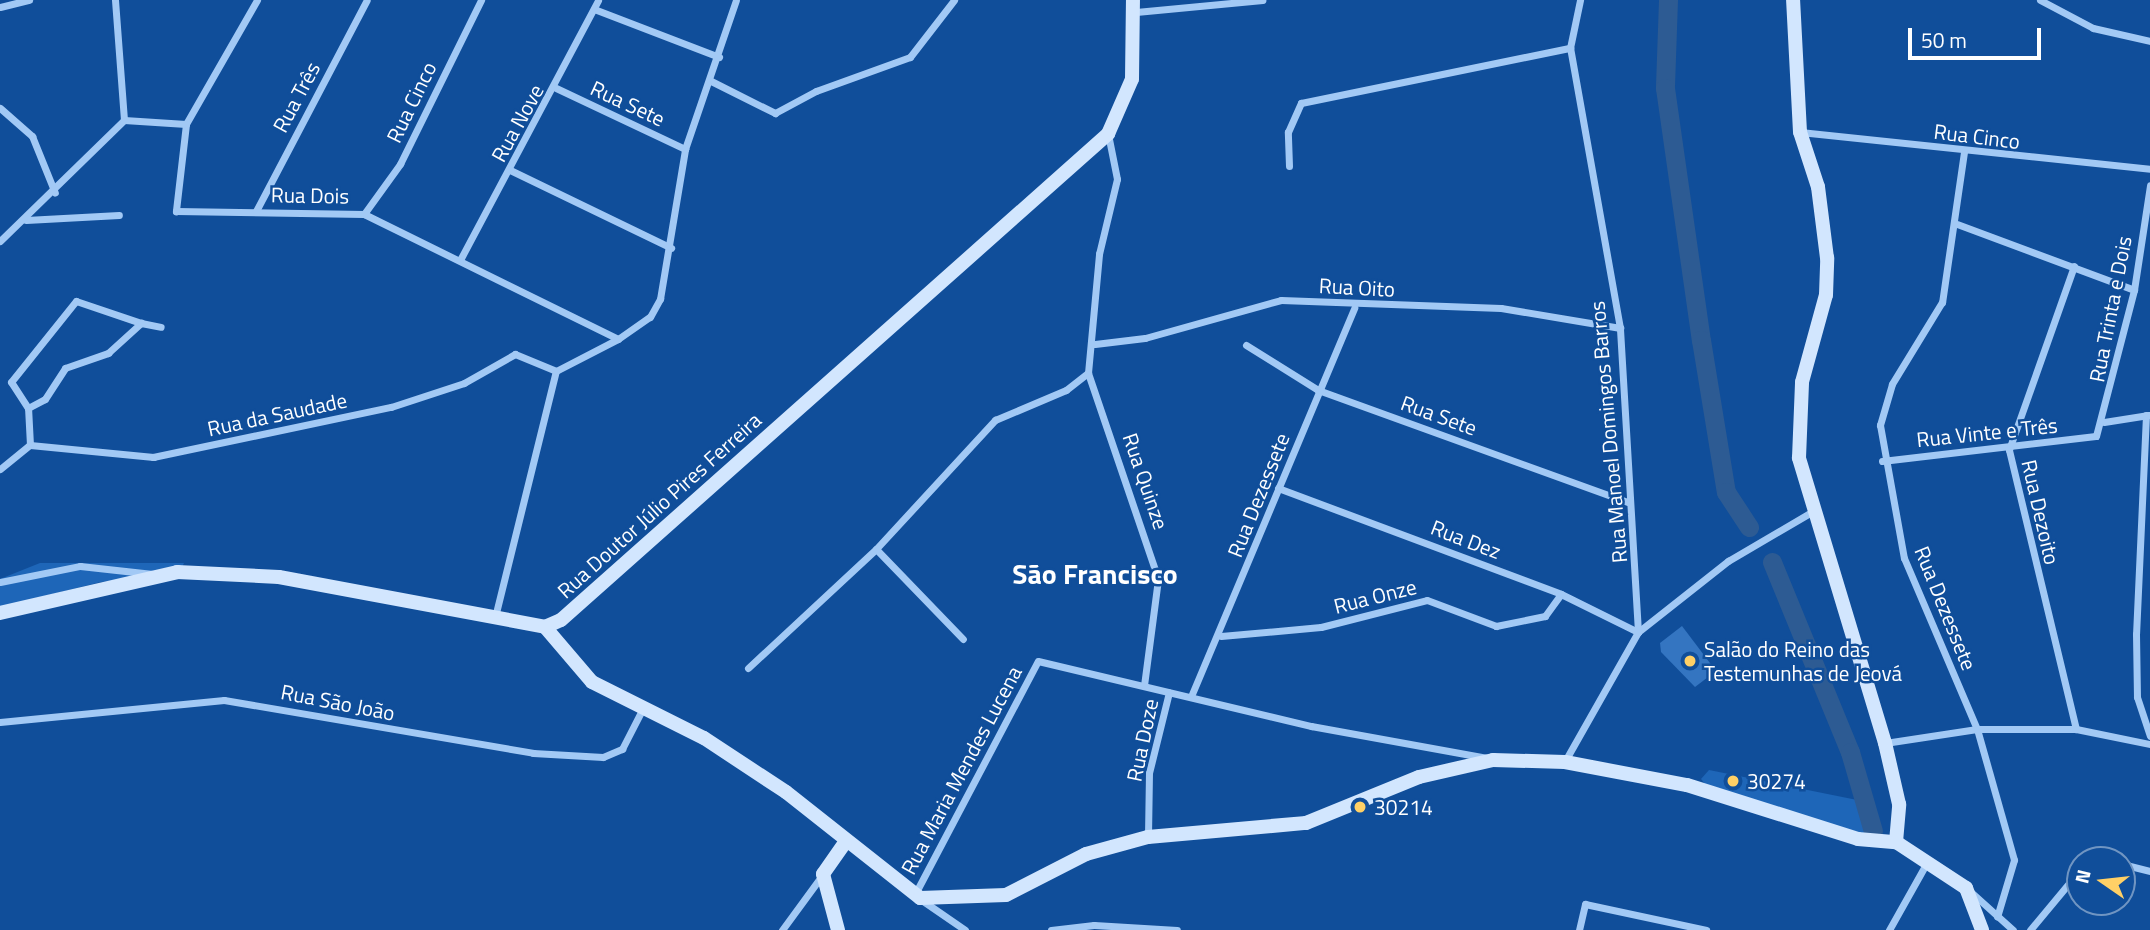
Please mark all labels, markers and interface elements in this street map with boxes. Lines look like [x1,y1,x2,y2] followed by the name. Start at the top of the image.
[1912,14,2045,58] scale bar
[1921,24,1967,56] text: 50 m
[267,58,325,136] street label: Rua Três
[381,58,441,146] street label: Rua Cinco
[587,75,669,131] street label: Rua Sete
[485,80,549,166] street label: Rua Nove
[1932,118,2022,154] street label: Rua Cinco
[271,182,349,208] street label: Rua Dois
[2083,234,2137,384] street label: Rua Trinta e Dois
[1318,272,1396,302] street label: Rua Oito
[1584,300,1632,564] street label: Rua Manoel Domingos Barros
[205,387,349,441] street label: Rua da Saudade
[1398,390,1480,440] street label: Rua Sete
[552,407,766,603] street label: Rua Doutor Júlio Pires Ferreira
[1915,412,2059,452] street label: Rua Vinte e Três
[1222,429,1294,561] street label: Rua Dezessete
[1118,430,1174,532] street label: Rua Quinze
[2017,457,2065,567] street label: Rua Dezoito
[1427,514,1505,564] street label: Rua Dez
[1910,542,1982,674] street label: Rua Dezessete
[1012,557,1178,591] district label: São Francisco
[1331,574,1419,618] street label: Rua Onze
[1704,636,1902,686] place label: Salão do Reino das Testemunhas de Jeová
[1682,653,1698,669] marker: Salão do Reino das Testemunhas de Jeová
[895,661,1027,879] street label: Rua Maria Mendes Lucena
[279,679,397,725] street label: Rua São João
[1121,696,1163,784] street label: Rua Doze
[1747,768,1806,794] place label: 30274
[1725,773,1741,789] marker: 30274
[1374,794,1433,820] place label: 30214
[1352,799,1368,815] marker: 30214
[2066,846,2136,916] north arrow
[2066,866,2098,886] text: N

